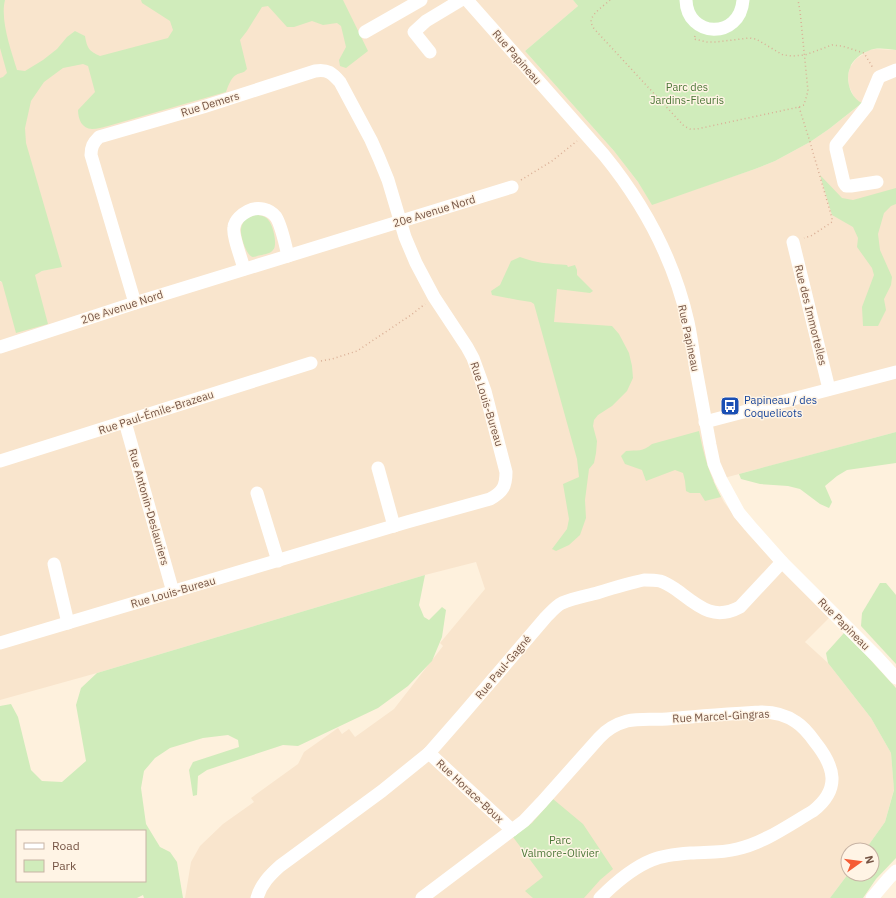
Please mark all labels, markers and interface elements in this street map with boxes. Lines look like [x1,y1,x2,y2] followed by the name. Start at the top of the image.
[489,27,545,87] street label: Rue Papineau
[650,80,724,107] park label: Parc des Jardins-Fleuris
[179,88,241,120] street label: Rue Demers
[391,192,477,230] street label: 20e Avenue Nord
[792,263,830,367] street label: Rue des Immortelles
[79,287,165,327] street label: 20e Avenue Nord
[675,303,703,373] street label: Rue Papineau
[467,360,507,448] street label: Rue Louis-Bureau
[97,387,215,437] street label: Rue Paul-Émile-Brazeau
[744,393,817,420] place label: Papineau / des Coquelicots
[719,395,741,417] bus stop icon: Papineau / des Coquelicots
[126,447,172,567] street label: Rue Antonin-Deslauriers
[129,573,217,611] street label: Rue Louis-Bureau
[815,595,873,653] street label: Rue Papineau
[472,632,534,702] street label: Rue Paul-Gagné
[672,706,770,726] street label: Rue Marcel-Gingras
[433,756,507,826] street label: Rue Horace-Boux
[16,830,146,882] legend
[521,833,599,860] park label: Parc Valmore-Olivier
[52,838,80,853] text: Road
[840,842,880,882] north arrow
[862,854,877,865] text: N
[52,858,77,873] text: Park

